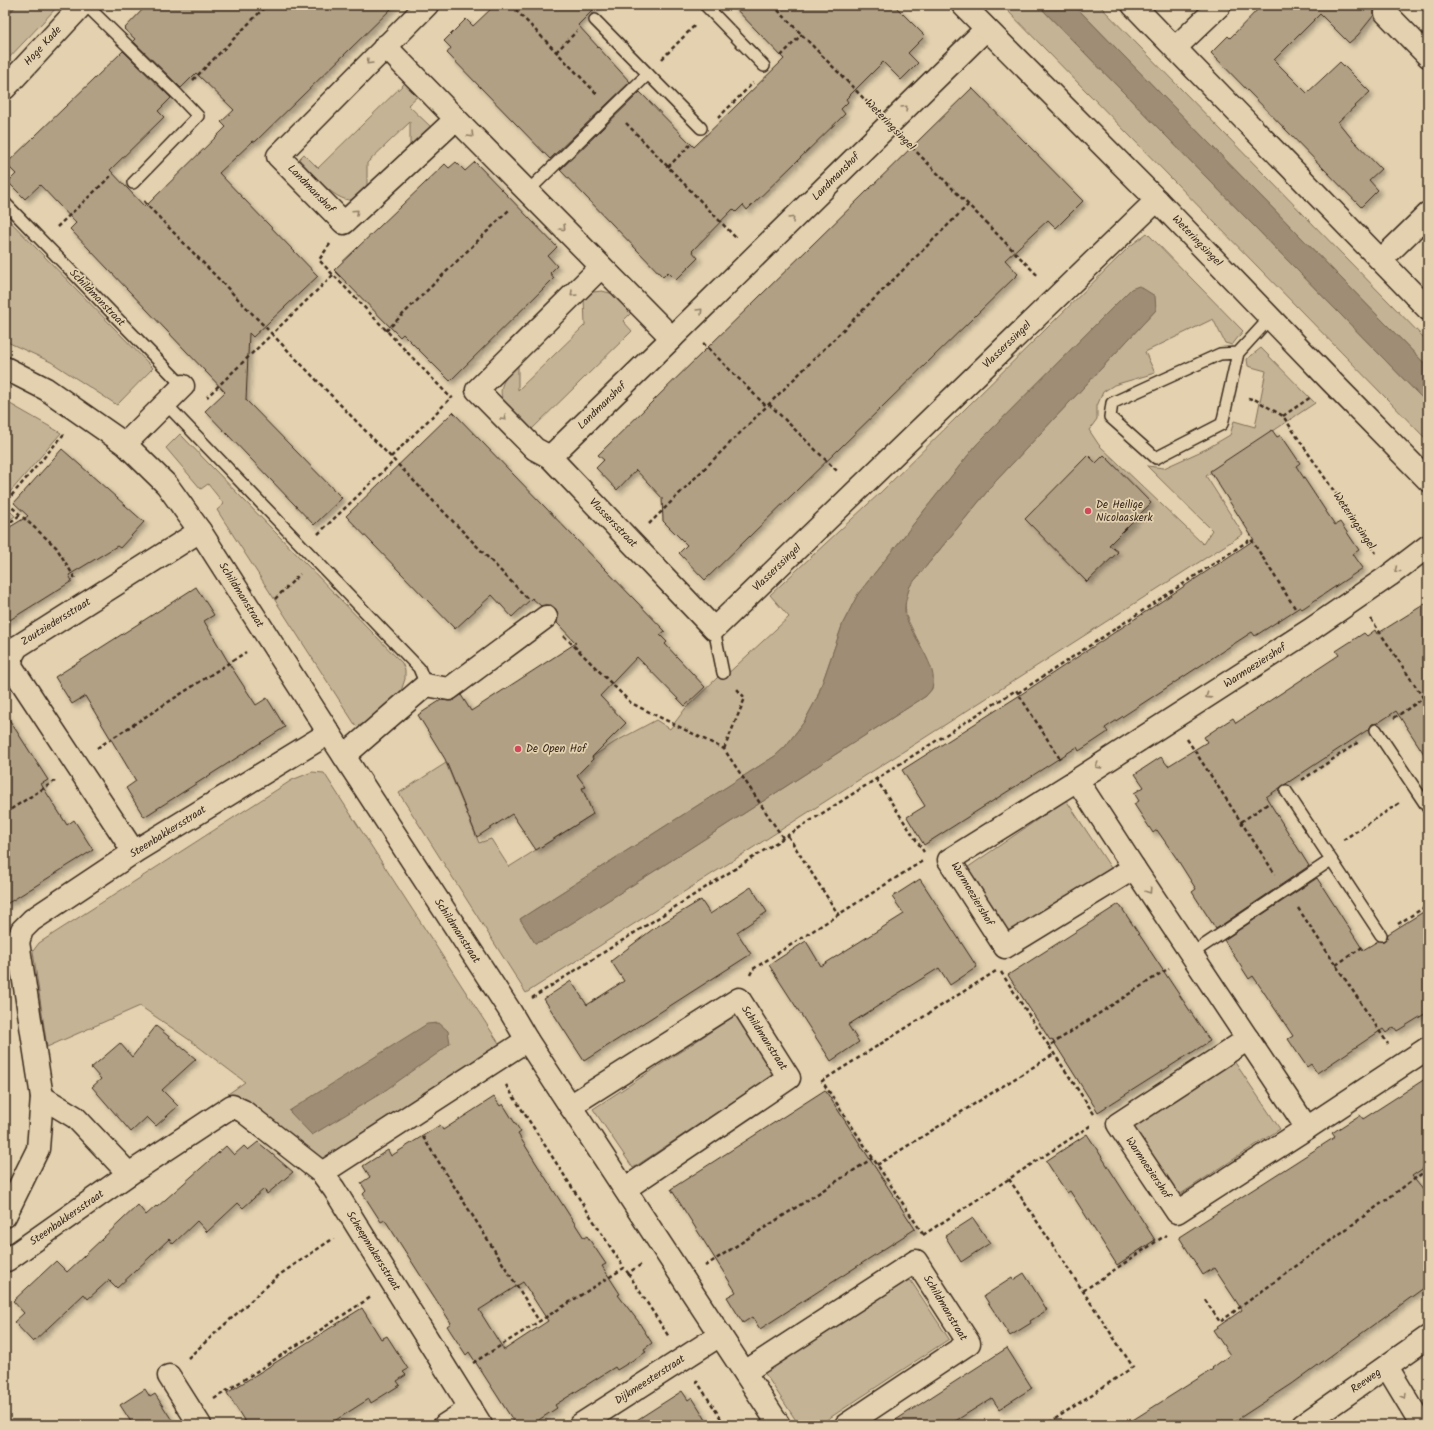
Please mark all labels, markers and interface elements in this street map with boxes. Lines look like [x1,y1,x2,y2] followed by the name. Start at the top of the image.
[20,22,66,70] street label: Hoge Kade
[367,57,374,65] one-way arrow
[861,95,920,155] street label: Weteringsingel
[900,106,908,113] one-way arrow
[466,130,474,138] one-way arrow
[808,147,866,205] street label: Landmanshof
[283,160,340,219] street label: Landmanshof
[351,209,359,217] one-way arrow
[1168,211,1227,271] street label: Weteringsingel
[787,216,795,224] one-way arrow
[558,223,566,231] one-way arrow
[65,265,130,332] street label: Schildmanstraat
[570,290,578,297] one-way arrow
[695,308,703,316] one-way arrow
[978,317,1036,373] street label: Vlasserssingel
[573,377,632,434] street label: Landmanshof
[500,413,507,421] one-way arrow
[1328,489,1380,554] street label: Weteringsingel
[584,494,642,553] street label: Vlassersstraat
[1096,496,1153,527] place label: De Heilige Nicolaaskerk
[1083,506,1093,516] marker: De Heilige Nicolaaskerk
[748,540,806,596] street label: Vlasserssingel
[214,559,269,632] street label: Schildmanstraat
[1395,565,1402,572] one-way arrow
[17,593,95,651] street label: Zoutziedersstraat
[1220,638,1292,693] street label: Warmoeziershof
[1205,691,1212,699] one-way arrow
[526,740,588,758] place label: De Open Hof
[513,744,523,754] marker: De Open Hof
[1095,761,1102,769] one-way arrow
[126,801,211,863] street label: Steenbakkersstraat
[946,859,999,931] street label: Warmoeziershof
[1145,887,1152,894] one-way arrow
[429,895,485,968] street label: Schildmanstraat
[736,1002,792,1075] street label: Schildmanstraat
[1120,1133,1177,1204] street label: Warmoeziershof
[26,1185,109,1250] street label: Steenbakkersstraat
[341,1208,405,1295] street label: Scheepmakersstraat
[918,1271,972,1345] street label: Schildmanstraat
[611,1350,689,1410] street label: Dijkmeesterstraat
[1347,1364,1385,1398] street label: Reeweg
[1400,1392,1407,1399] one-way arrow

